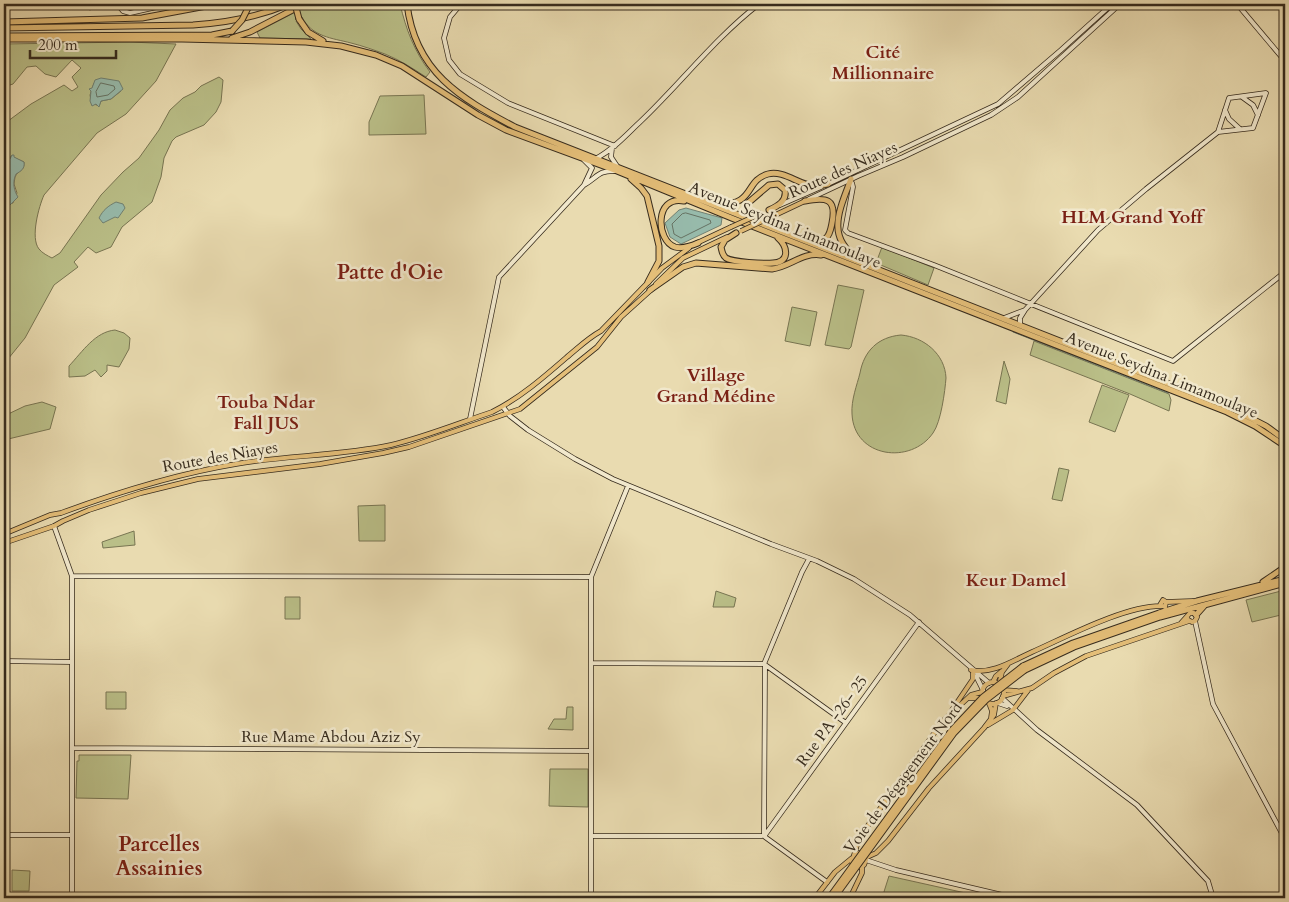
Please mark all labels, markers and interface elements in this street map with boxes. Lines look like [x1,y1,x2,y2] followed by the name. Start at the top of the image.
[30,28,116,60] scale bar
[38,35,78,55] text: 200 m
[832,40,934,86] district label: Cité Millionnaire
[785,136,901,204] street label: Route des Niayes
[686,176,884,274] street label: Avenue Seydina Limamoulaye
[1061,205,1205,230] district label: HLM Grand Yoff
[337,258,443,287] district label: Patte d'Oie
[1063,326,1261,424] street label: Avenue Seydina Limamoulaye
[656,363,776,409] district label: Village Grand Médine
[217,390,316,436] district label: Touba Ndar Fall JUS
[161,436,279,478] street label: Route des Niayes
[966,568,1066,593] district label: Keur Damel
[791,671,873,771] street label: Rue PA -26- 25
[839,697,968,858] street label: Voie de Dégagement Nord
[241,726,421,748] street label: Rue Mame Abdou Aziz Sy
[116,830,202,883] district label: Parcelles Assainies

